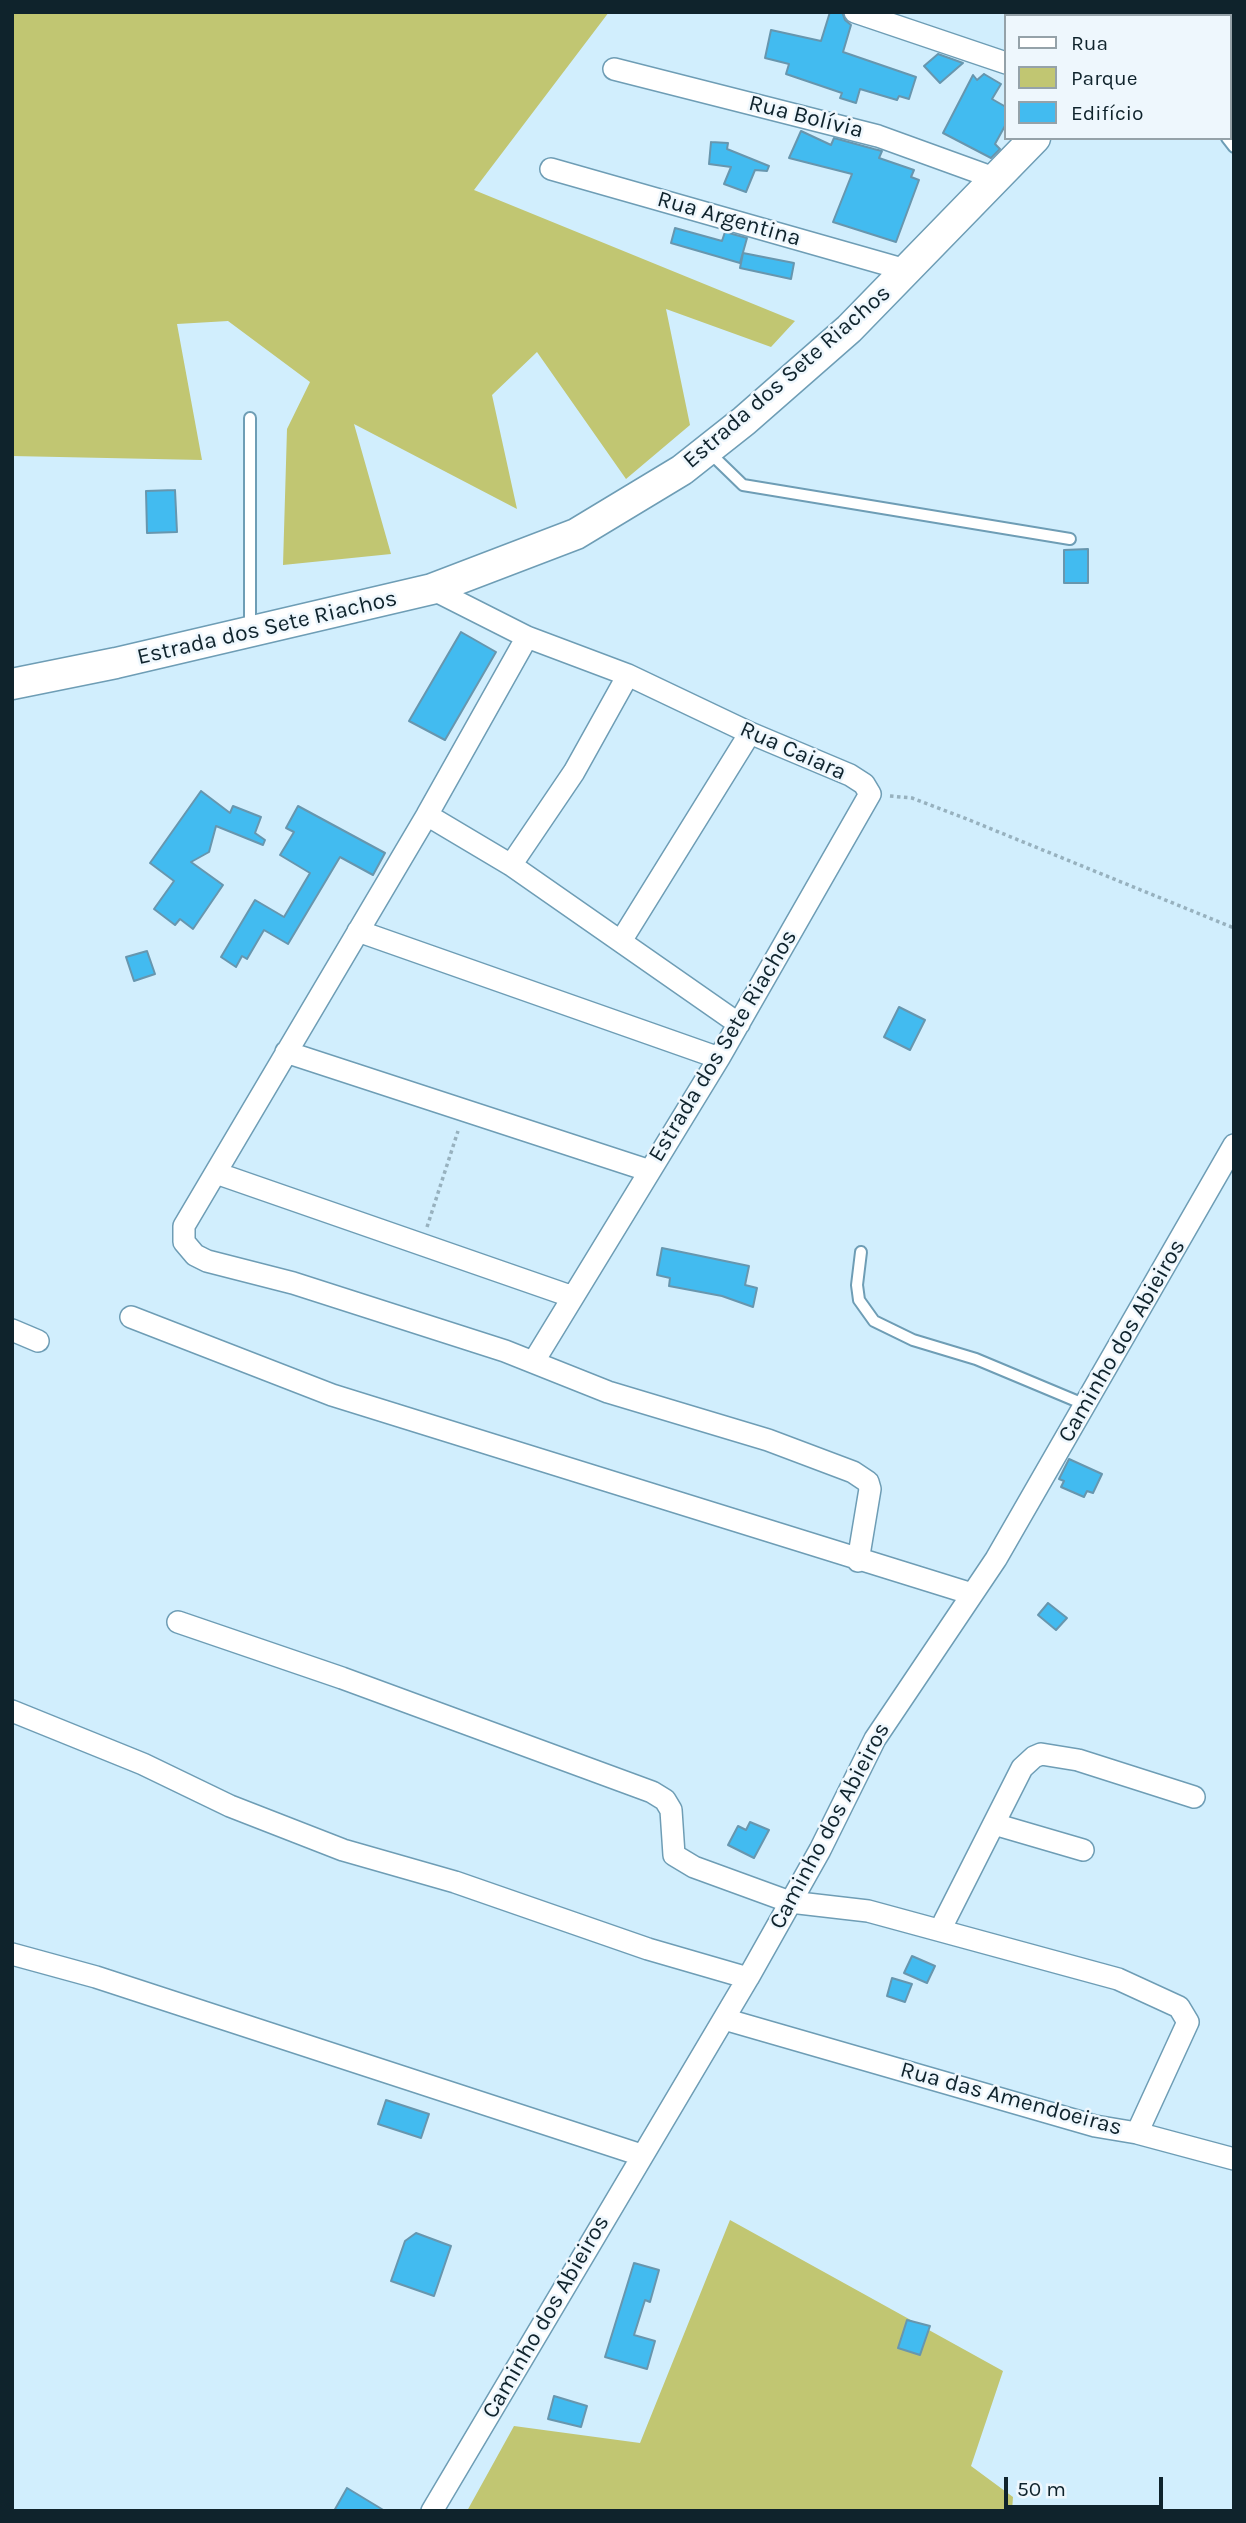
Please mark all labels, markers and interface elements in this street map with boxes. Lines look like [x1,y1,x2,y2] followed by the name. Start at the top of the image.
[1004,14,1232,140] legend
[1071,31,1108,55] text: Rua
[1071,66,1138,90] text: Parque
[746,89,866,145] street label: Rua Bolívia
[1071,101,1144,125] text: Edifício
[654,185,804,253] street label: Rua Argentina
[678,279,896,475] street label: Estrada dos Sete Riachos
[134,585,400,671] street label: Estrada dos Sete Riachos
[736,715,850,787] street label: Rua Caiara
[643,925,803,1167] street label: Estrada dos Sete Riachos
[1053,1235,1191,1447] street label: Caminho dos Abieiros
[764,1718,896,1934] street label: Caminho dos Abieiros
[897,2056,1125,2142] street label: Rua das Amendoeiras
[477,2211,615,2423] street label: Caminho dos Abieiros
[1008,2464,1167,2508] scale bar
[1017,2477,1066,2501] text: 50 m

